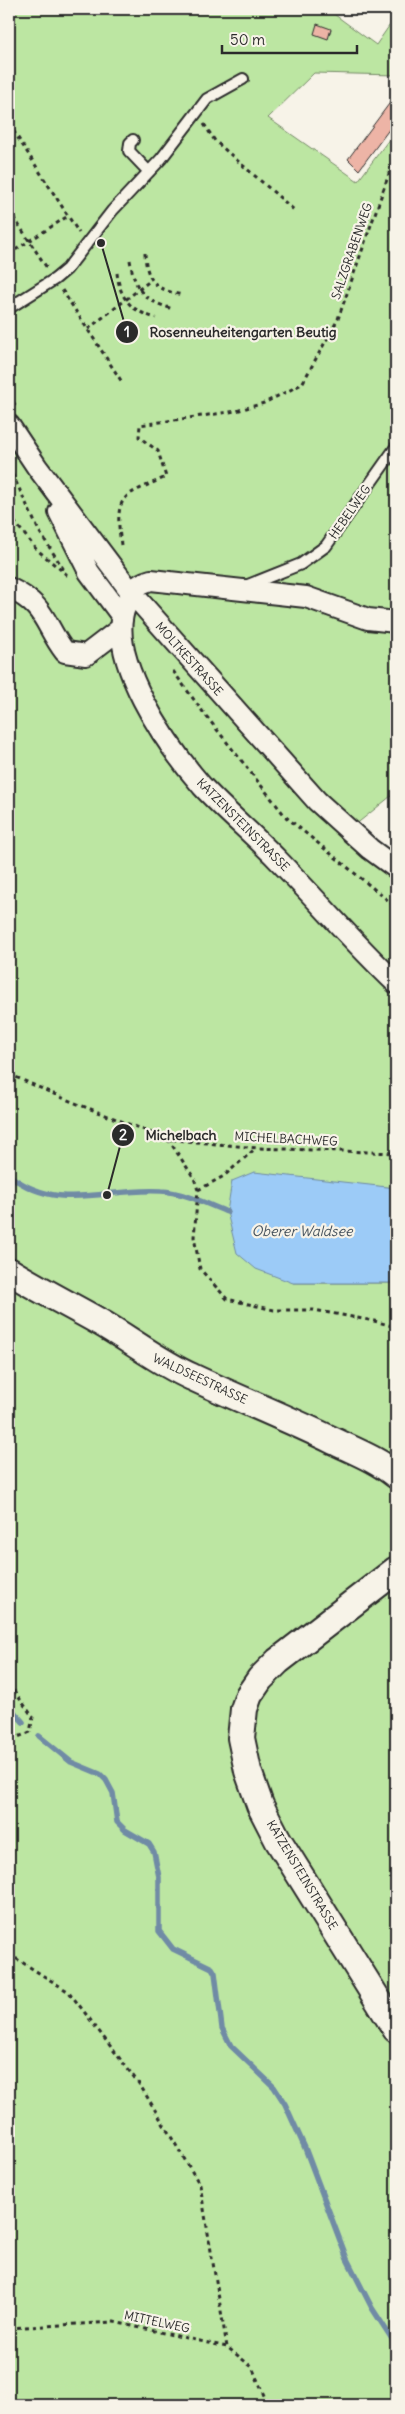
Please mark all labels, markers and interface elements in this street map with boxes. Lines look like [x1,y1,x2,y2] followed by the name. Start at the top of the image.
[222,22,358,54] scale bar
[230,30,265,49] text: 50 m
[328,200,375,301] street label: SALZGRABENWEG
[114,318,346,347] callout: Rosenneuheitengarten Beutig
[124,322,130,341] text: 1
[149,323,337,341] text: Rosenneuheitengarten Beutig
[325,481,374,542] street label: HEBELWEG
[152,619,226,698] street label: MOLTKESTRASSE
[194,775,293,874] street label: KATZENSTEINSTRASSE
[110,1121,226,1150] callout: Michelbach
[119,1125,127,1144] text: 2
[145,1126,217,1144] text: Michelbach
[234,1128,338,1149] street label: MICHELBACHWEG
[251,1222,354,1240] water label: Oberer Waldsee
[151,1350,250,1407] street label: WALDSEESTRASSE
[264,1817,341,1932] street label: KATZENSTEINSTRASSE
[123,2307,192,2336] street label: MITTELWEG

